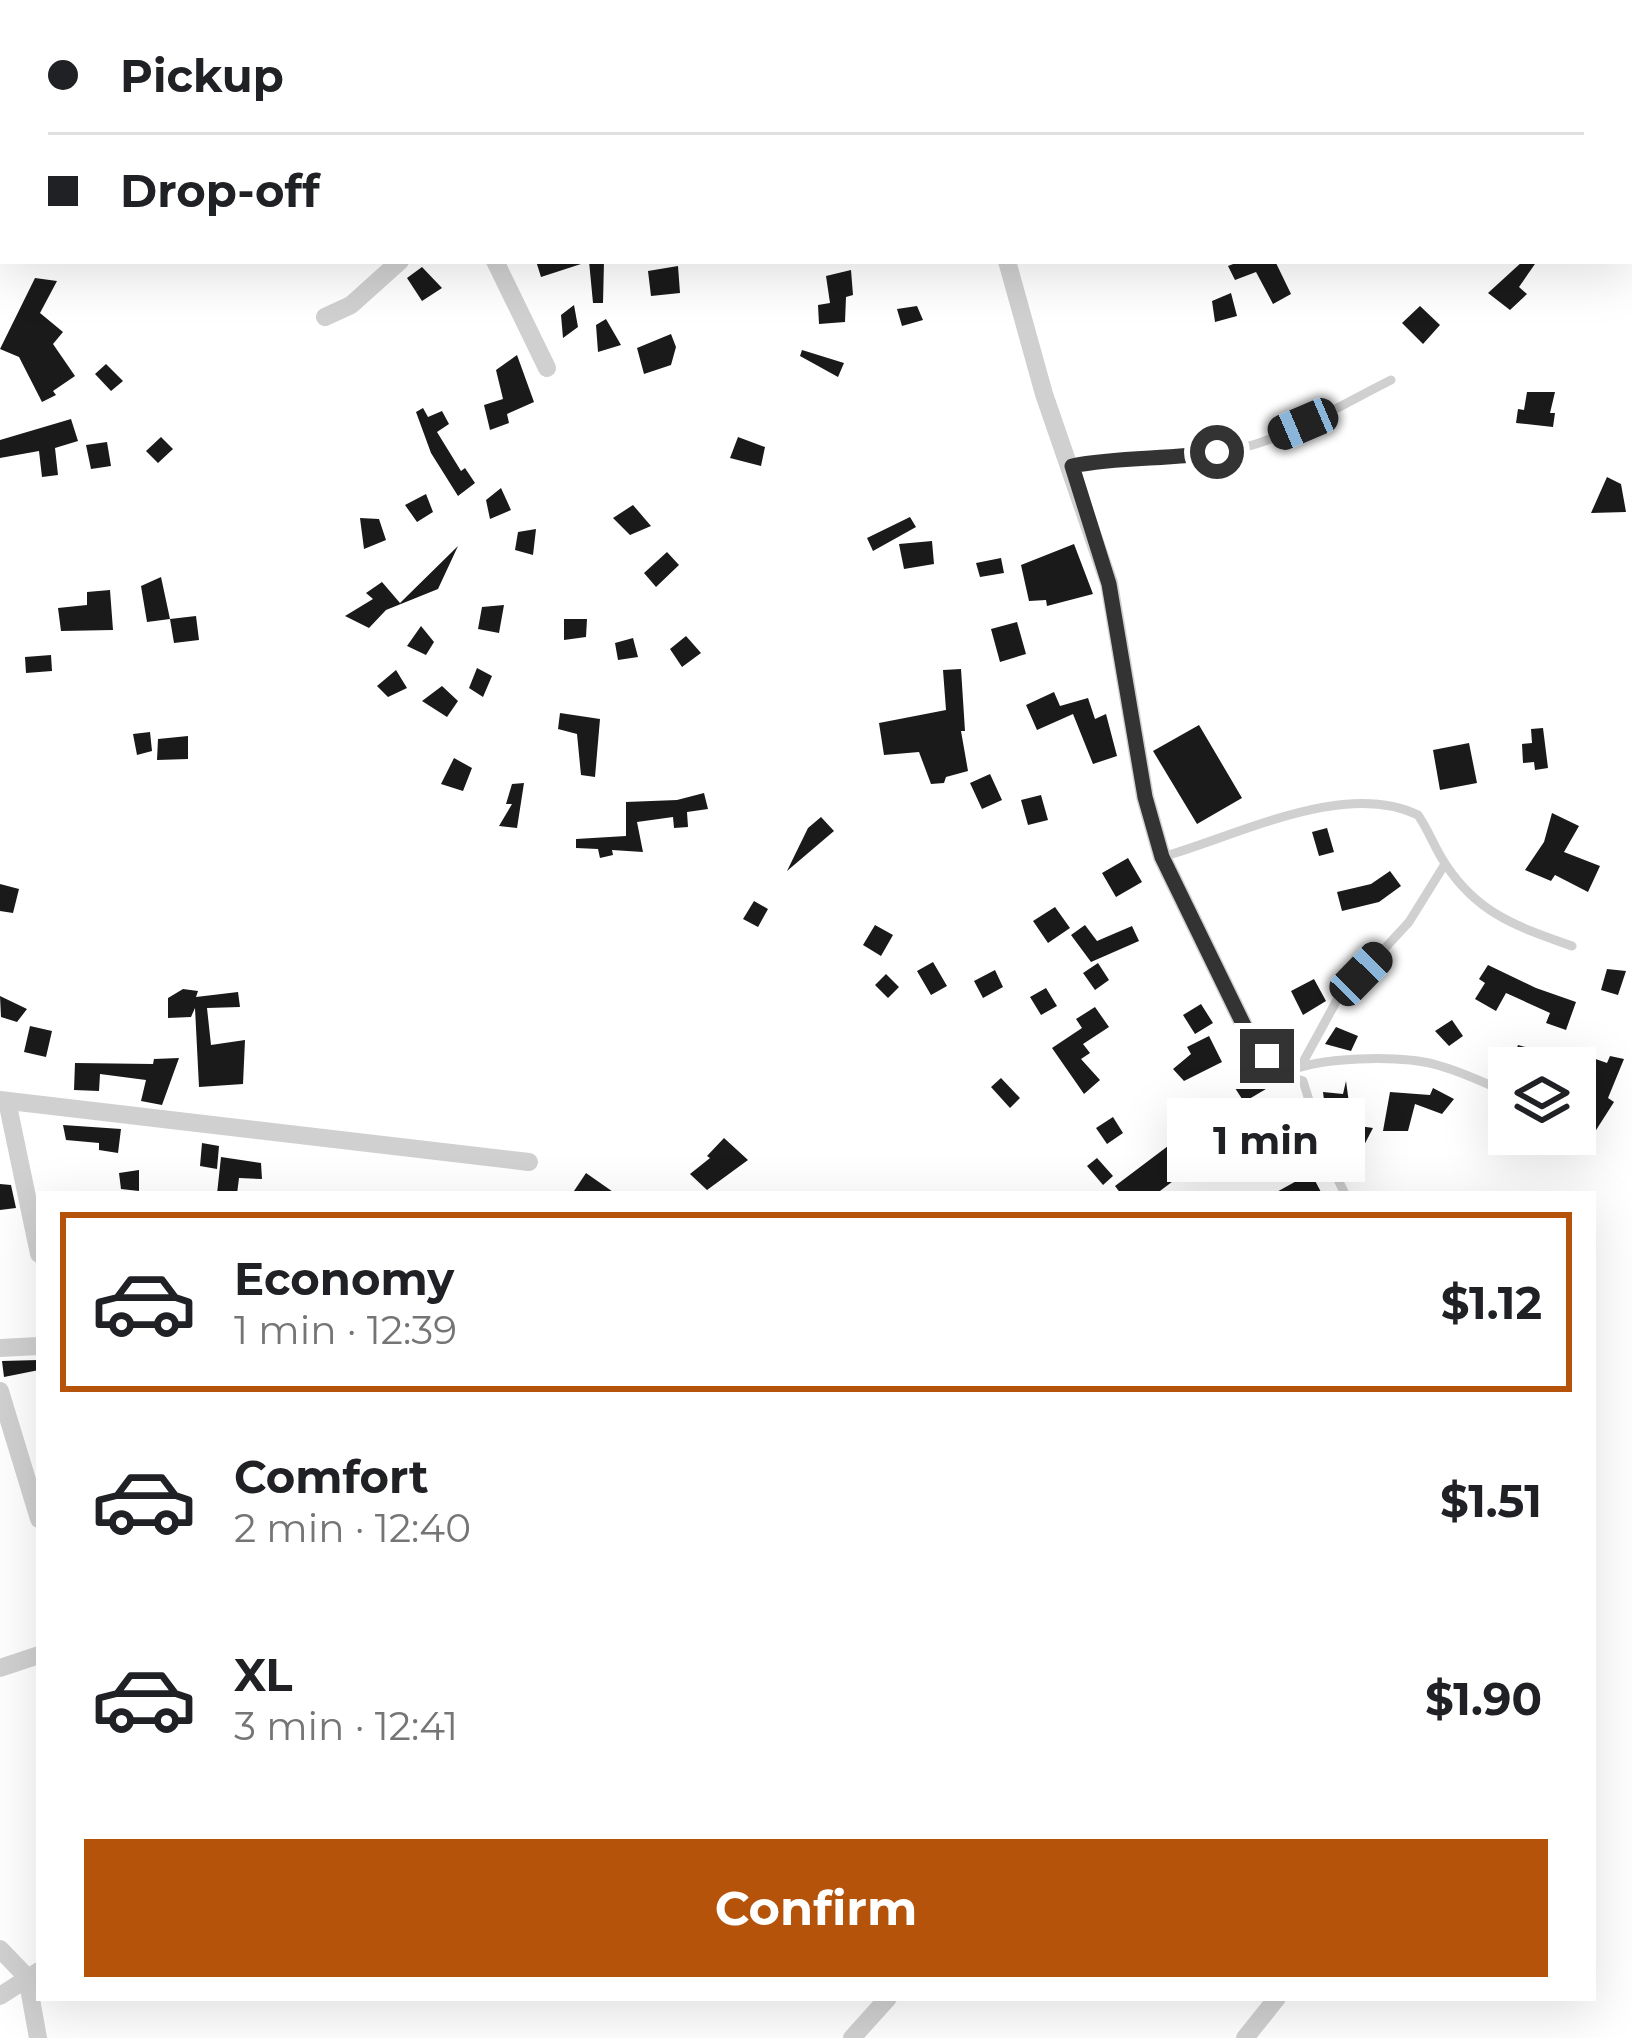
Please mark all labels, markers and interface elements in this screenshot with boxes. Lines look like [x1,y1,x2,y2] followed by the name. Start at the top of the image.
[120,48,284,103] text: Pickup
[120,163,320,218] text: Drop-off
[1263,393,1343,455] car
[1190,425,1244,479] route start
[1323,936,1399,1012] car
[1240,1029,1294,1083] route end
[1488,1047,1596,1155] map controls
[1488,1047,1596,1155] button: layers
[1168,1098,1366,1182] callout: 1 min
[1213,1116,1319,1164] text: 1 min
[90,1248,198,1356] icon: car
[234,1251,454,1306] text: Economy
[1441,1275,1542,1330] text: $1.12
[234,1306,457,1354] text: 1 min · 12:39
[90,1446,198,1554] icon: car
[234,1449,429,1504] text: Comfort
[1440,1473,1542,1528] text: $1.51
[234,1504,471,1552] text: 2 min · 12:40
[90,1644,198,1752] icon: car
[234,1647,292,1702] text: XL
[1425,1671,1542,1726] text: $1.90
[234,1702,458,1750] text: 3 min · 12:41
[84,1839,1548,1977] button: Confirm

